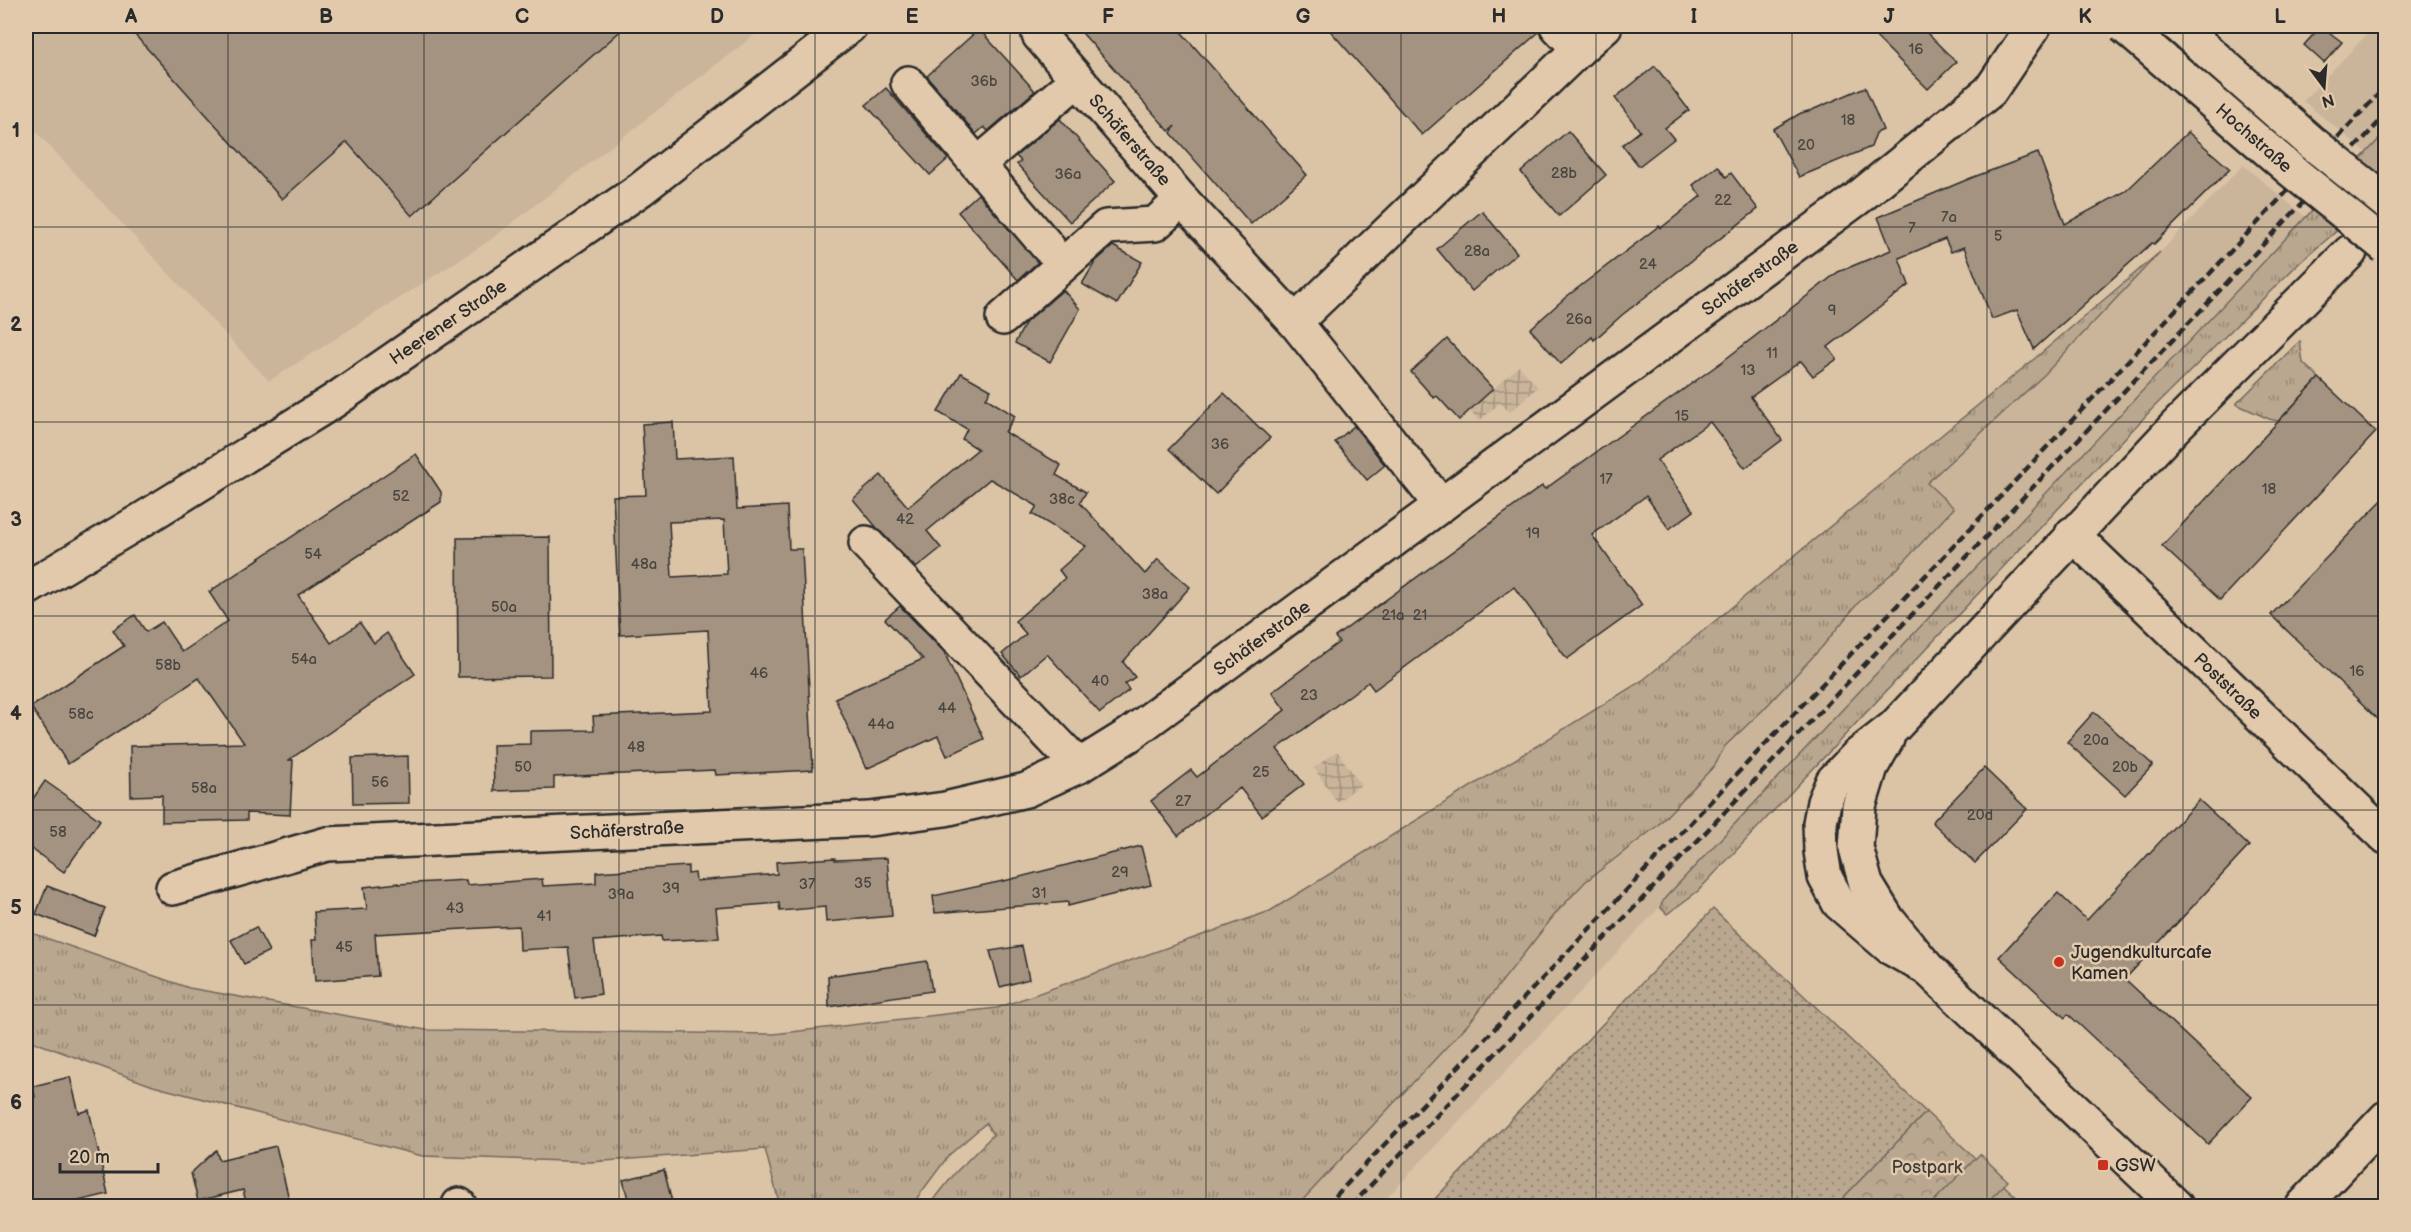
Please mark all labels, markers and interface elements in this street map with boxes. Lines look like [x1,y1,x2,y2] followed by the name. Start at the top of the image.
[124,5,138,29] text: A
[319,5,333,29] text: B
[515,5,529,29] text: C
[710,5,724,29] text: D
[906,5,919,29] text: E
[1102,5,1114,29] text: F
[1296,5,1311,29] text: G
[1492,5,1506,29] text: H
[1691,5,1697,29] text: I
[1884,5,1896,29] text: J
[2078,5,2092,29] text: K
[2274,5,2286,29] text: L
[1909,40,1923,59] house number: 16
[2294,57,2354,117] north arrow
[971,72,998,91] house number: 36b
[2319,89,2336,111] text: N
[1084,90,1175,191] street label: Schäferstraße
[2211,99,2296,177] street label: Hochstraße
[1841,111,1856,130] house number: 18
[12,119,20,143] text: 1
[1797,136,1815,155] house number: 20
[1551,164,1578,183] house number: 28b
[1055,165,1081,184] house number: 36a
[1714,191,1732,210] house number: 22
[1941,208,1957,227] house number: 7a
[1908,219,1916,238] house number: 7
[1994,227,2002,246] house number: 5
[1698,236,1803,320] street label: Schäferstraße
[1464,242,1490,261] house number: 28a
[1639,255,1657,274] house number: 24
[386,275,511,369] street label: Heerener Straße
[1828,301,1836,320] house number: 9
[1566,310,1592,329] house number: 26a
[10,313,22,337] text: 2
[1766,344,1778,363] house number: 11
[1740,361,1756,380] house number: 13
[1675,407,1689,426] house number: 15
[1211,435,1229,454] house number: 36
[1599,470,1613,489] house number: 17
[2262,480,2277,499] house number: 18
[392,487,410,506] house number: 52
[1049,490,1075,509] house number: 38c
[10,508,22,532] text: 3
[896,510,914,529] house number: 42
[1526,524,1540,543] house number: 19
[304,545,322,564] house number: 54
[631,555,657,574] house number: 48a
[1142,585,1168,604] house number: 38a
[1210,596,1315,680] street label: Schäferstraße
[491,598,517,617] house number: 50a
[1382,606,1404,625] house number: 21a
[1413,606,1427,625] house number: 21
[2189,649,2266,724] street label: Poststraße
[291,650,317,669] house number: 54a
[155,656,181,675] house number: 58b
[2350,662,2364,681] house number: 16
[750,664,768,683] house number: 46
[1091,672,1109,691] house number: 40
[1300,686,1318,705] house number: 23
[938,699,956,718] house number: 44
[10,702,22,726] text: 4
[68,705,94,724] house number: 58c
[868,715,894,734] house number: 44a
[2083,731,2109,750] house number: 20a
[627,738,645,757] house number: 48
[514,758,532,777] house number: 50
[2112,758,2139,777] house number: 20b
[1252,763,1270,782] house number: 25
[371,773,389,792] house number: 56
[191,779,217,798] house number: 58a
[1175,792,1192,811] house number: 27
[1967,806,1993,825] house number: 20d
[569,817,685,844] street label: Schäferstraße
[49,823,67,842] house number: 58
[1111,863,1129,882] house number: 29
[854,874,872,893] house number: 35
[799,875,816,894] house number: 37
[662,879,680,898] house number: 39
[1031,884,1047,903] house number: 31
[608,885,634,904] house number: 39a
[10,896,22,920] text: 5
[446,899,464,918] house number: 43
[537,907,551,926] house number: 41
[335,938,353,957] house number: 45
[2071,942,2212,984] place label: Jugendkulturcafe Kamen
[2052,955,2066,969] marker: Jugendkulturcafe Kamen
[10,1091,22,1115] text: 6
[60,1136,158,1174] scale bar
[69,1147,110,1168] text: 20 m
[2115,1155,2156,1176] place label: GSW
[1891,1157,1963,1178] park label: Postpark
[2096,1158,2110,1172] marker: GSW

